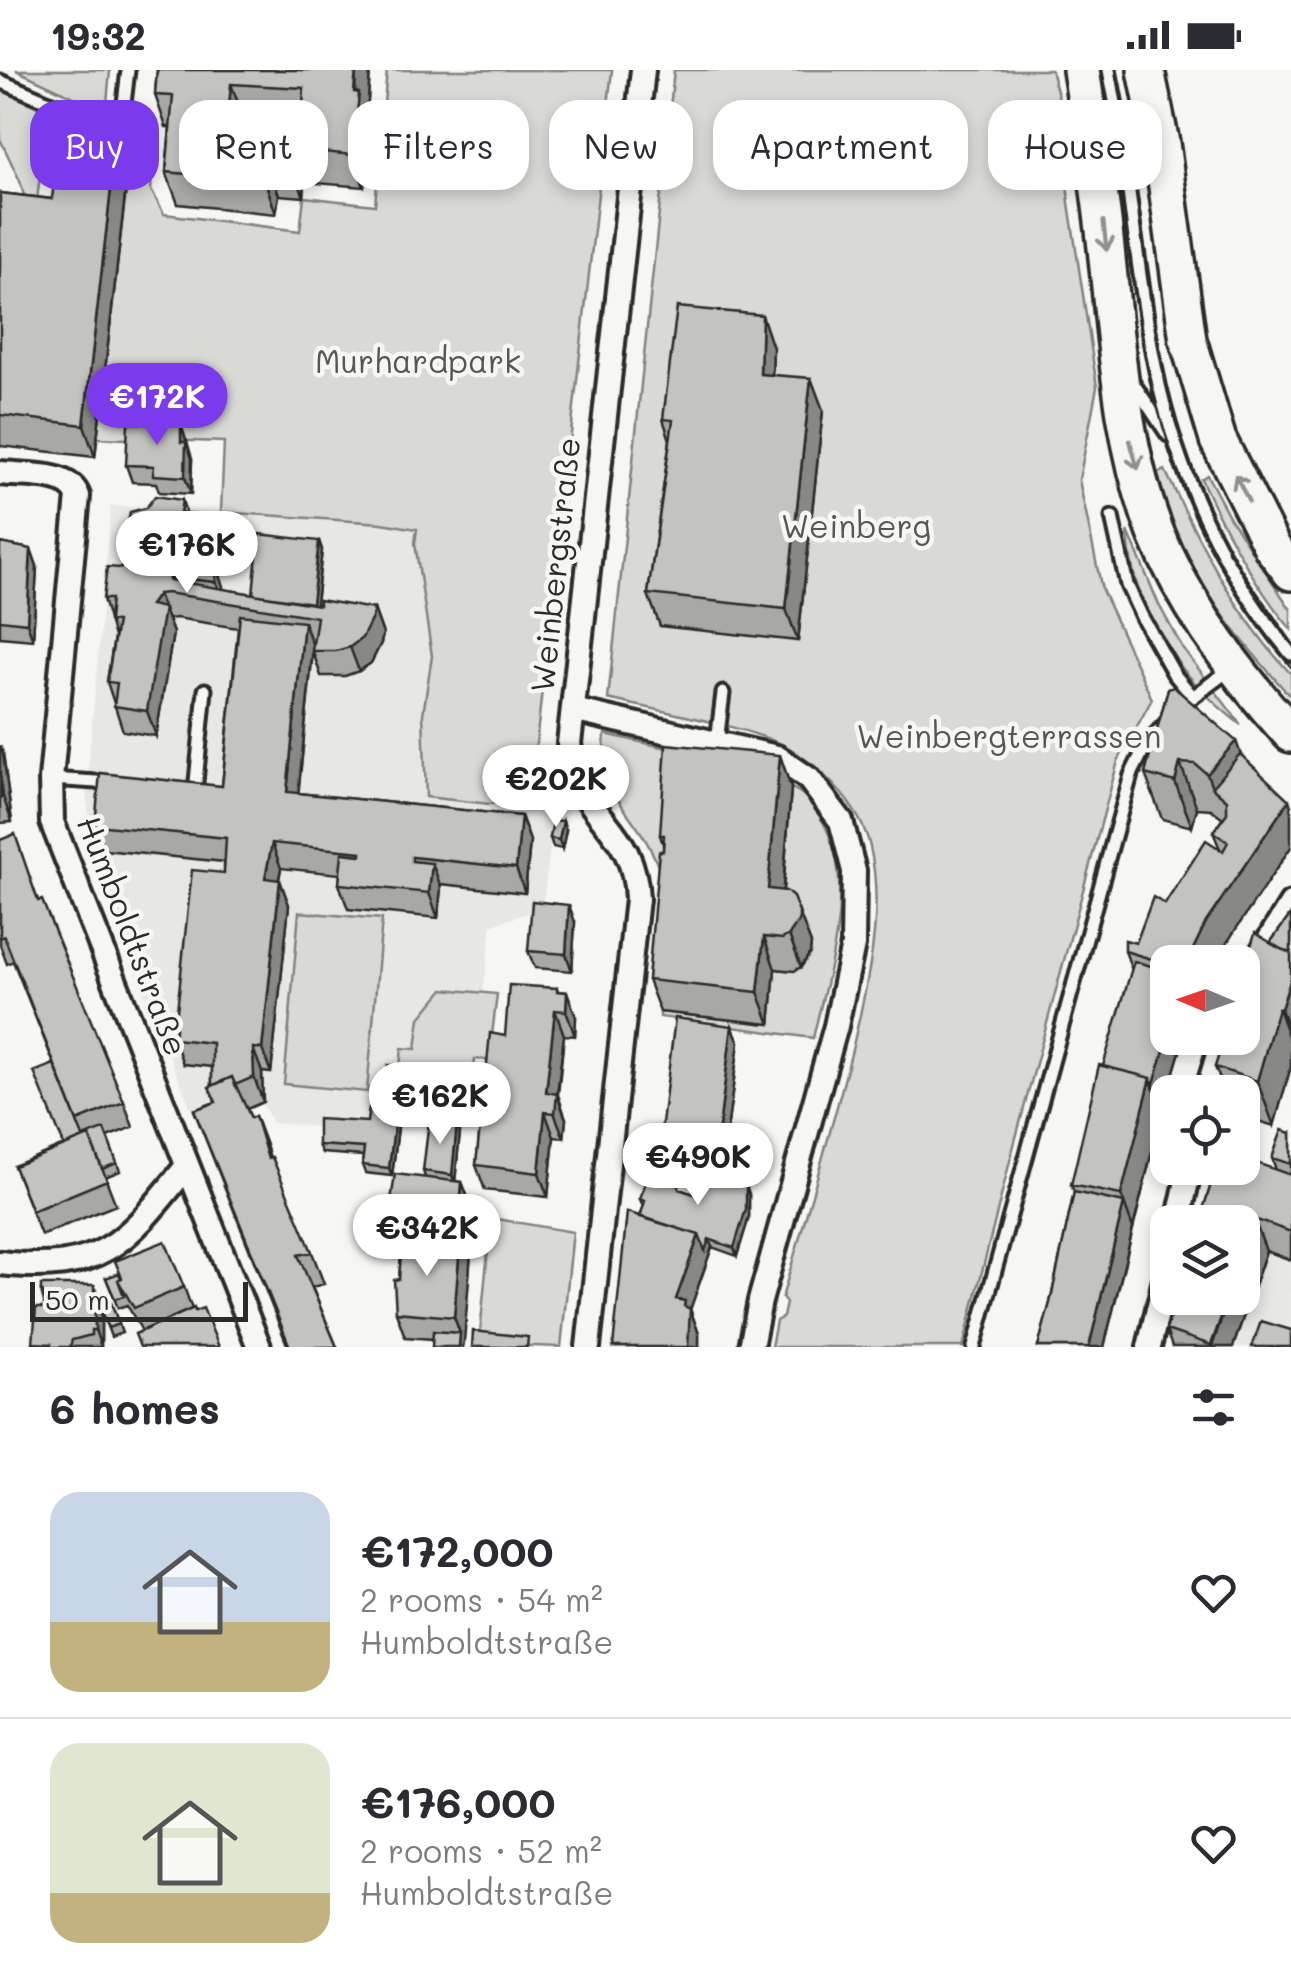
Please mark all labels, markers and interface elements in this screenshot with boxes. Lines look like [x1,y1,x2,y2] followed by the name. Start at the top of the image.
[50,10,146,60] text: 19:32
[30,100,159,190] chip: Buy
[179,100,328,190] chip: Rent
[348,100,529,190] chip: Filters
[549,100,693,190] chip: New
[713,100,968,190] chip: Apartment
[988,100,1162,190] chip: House
[1096,219,1115,251] one-way arrow
[315,339,521,381] park label: Murhardpark
[87,363,227,448] pin: €172K
[109,374,205,416] text: €172K
[520,435,588,694] street label: Weinbergstraße
[1126,439,1144,471] one-way arrow
[1232,473,1251,503] one-way arrow
[781,504,931,546] park label: Weinberg
[117,511,257,596] pin: €176K
[138,522,236,564] text: €176K
[857,714,1161,756] park label: Weinbergterrassen
[486,745,626,830] pin: €202K
[504,756,608,798] text: €202K
[69,810,199,1061] street label: Humboldtstraße
[1150,945,1260,1055] north arrow
[1150,945,1260,1315] map controls
[370,1062,510,1147] pin: €162K
[391,1073,489,1115] text: €162K
[1150,1075,1260,1185] button: locate
[628,1123,768,1208] pin: €490K
[644,1134,752,1176] text: €490K
[357,1194,497,1279] pin: €342K
[375,1205,479,1247] text: €342K
[1150,1205,1260,1315] button: layers
[30,1277,248,1322] scale bar
[45,1281,110,1317] text: 50 m
[50,1380,220,1435] text: 6 homes
[1186,1380,1241,1435] icon: filters
[360,1523,553,1578] text: €172,000
[130,1532,250,1652] icon: home
[1186,1565,1241,1620] icon: heart
[360,1578,603,1620] text: 2 rooms · 54 m²
[360,1620,613,1662] text: Humboldtstraße
[360,1774,555,1829] text: €176,000
[130,1783,250,1903] icon: home
[1186,1816,1241,1871] icon: heart
[360,1829,602,1871] text: 2 rooms · 52 m²
[360,1871,613,1913] text: Humboldtstraße

